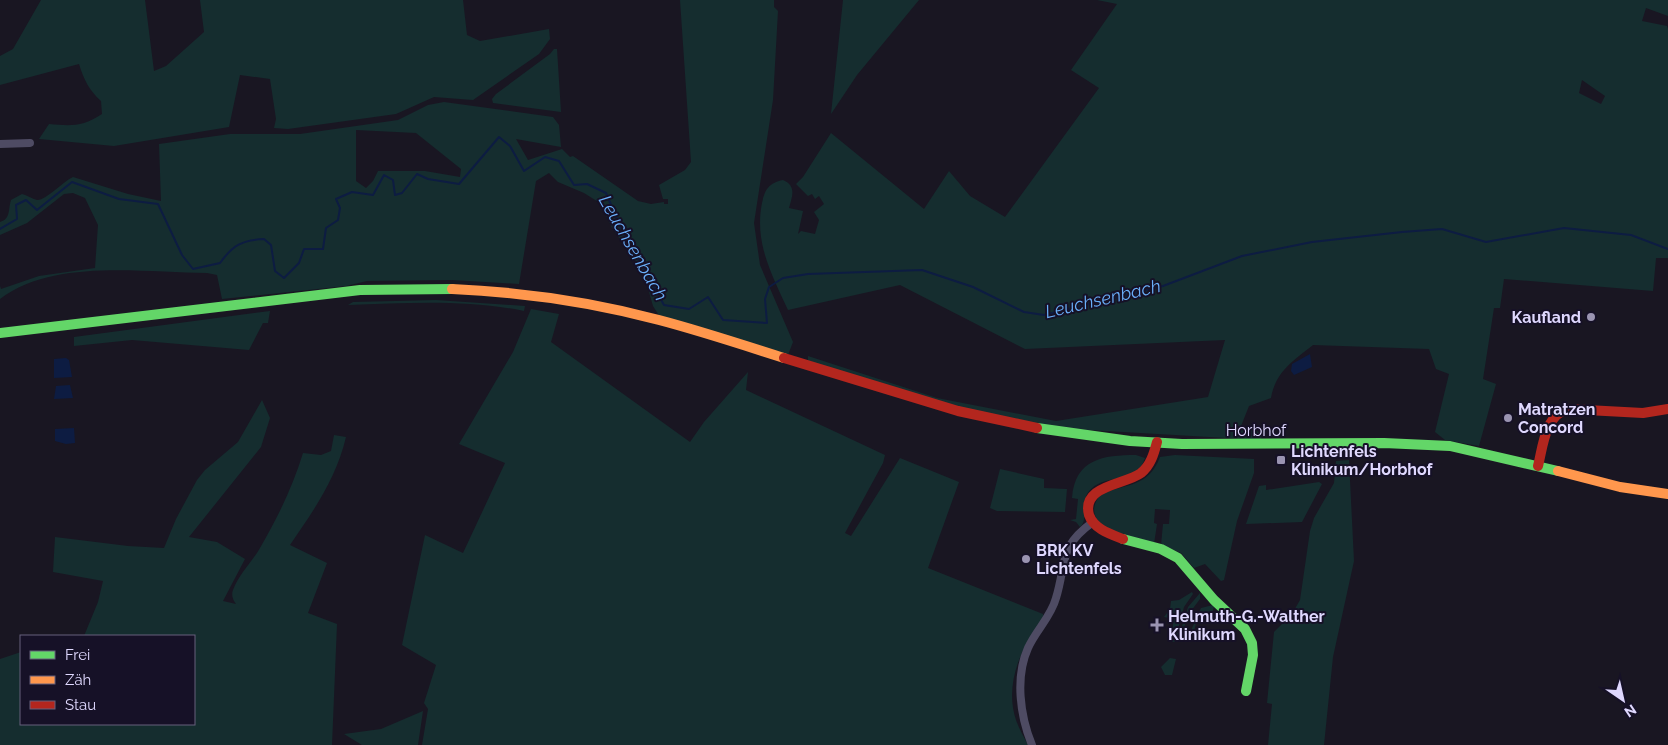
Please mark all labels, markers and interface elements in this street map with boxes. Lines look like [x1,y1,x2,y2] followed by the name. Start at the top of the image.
[595,191,672,304] water label: Leuchsenbach
[1043,275,1163,322] water label: Leuchsenbach
[1512,308,1581,327] place label: Kaufland
[1585,311,1597,323] marker: Kaufland
[1518,400,1595,437] place label: Matratzen Concord
[1502,412,1514,424] marker: Matratzen Concord
[1226,421,1287,440] street label: Horbhof
[1291,442,1434,479] place label: Lichtenfels Klinikum/Horbhof
[1275,454,1287,466] marker: Lichtenfels Klinikum/Horbhof
[1036,541,1122,578] place label: BRK KV Lichtenfels
[1020,553,1032,565] marker: BRK KV Lichtenfels
[1168,607,1325,644] place label: Helmuth-G.-Walther Klinikum
[1150,618,1164,632] marker: Helmuth-G.-Walther Klinikum
[20,635,195,725] legend
[65,646,90,664] text: Frei
[65,671,91,689] text: Zäh
[1598,675,1648,725] north arrow
[65,696,96,714] text: Stau
[1621,701,1639,720] text: N

